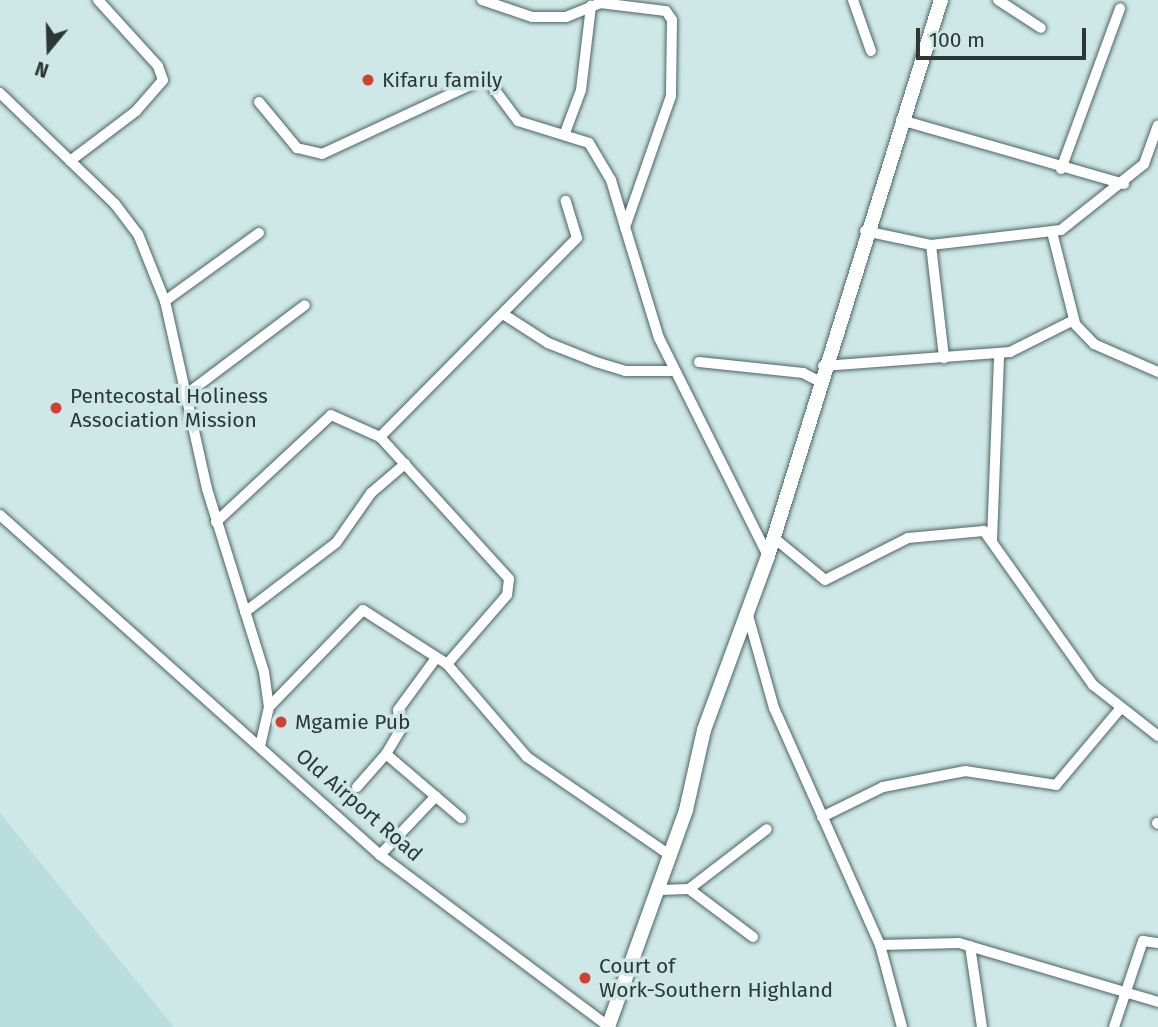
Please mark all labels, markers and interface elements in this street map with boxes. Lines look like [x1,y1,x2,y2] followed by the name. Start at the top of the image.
[14,14,84,84] north arrow
[920,14,1090,58] scale bar
[929,27,985,53] text: 100 m
[32,56,52,82] text: N
[382,67,502,93] place label: Kifaru family
[360,72,376,88] marker: Kifaru family
[70,383,268,433] place label: Pentecostal Holiness Association Mission
[48,400,64,416] marker: Pentecostal Holiness Association Mission
[295,709,411,735] place label: Mgamie Pub
[273,714,289,730] marker: Mgamie Pub
[291,743,427,867] street label: Old Airport Road
[599,953,833,1003] place label: Court of Work-Southern Highland
[577,970,593,986] marker: Court of Work-Southern Highland

